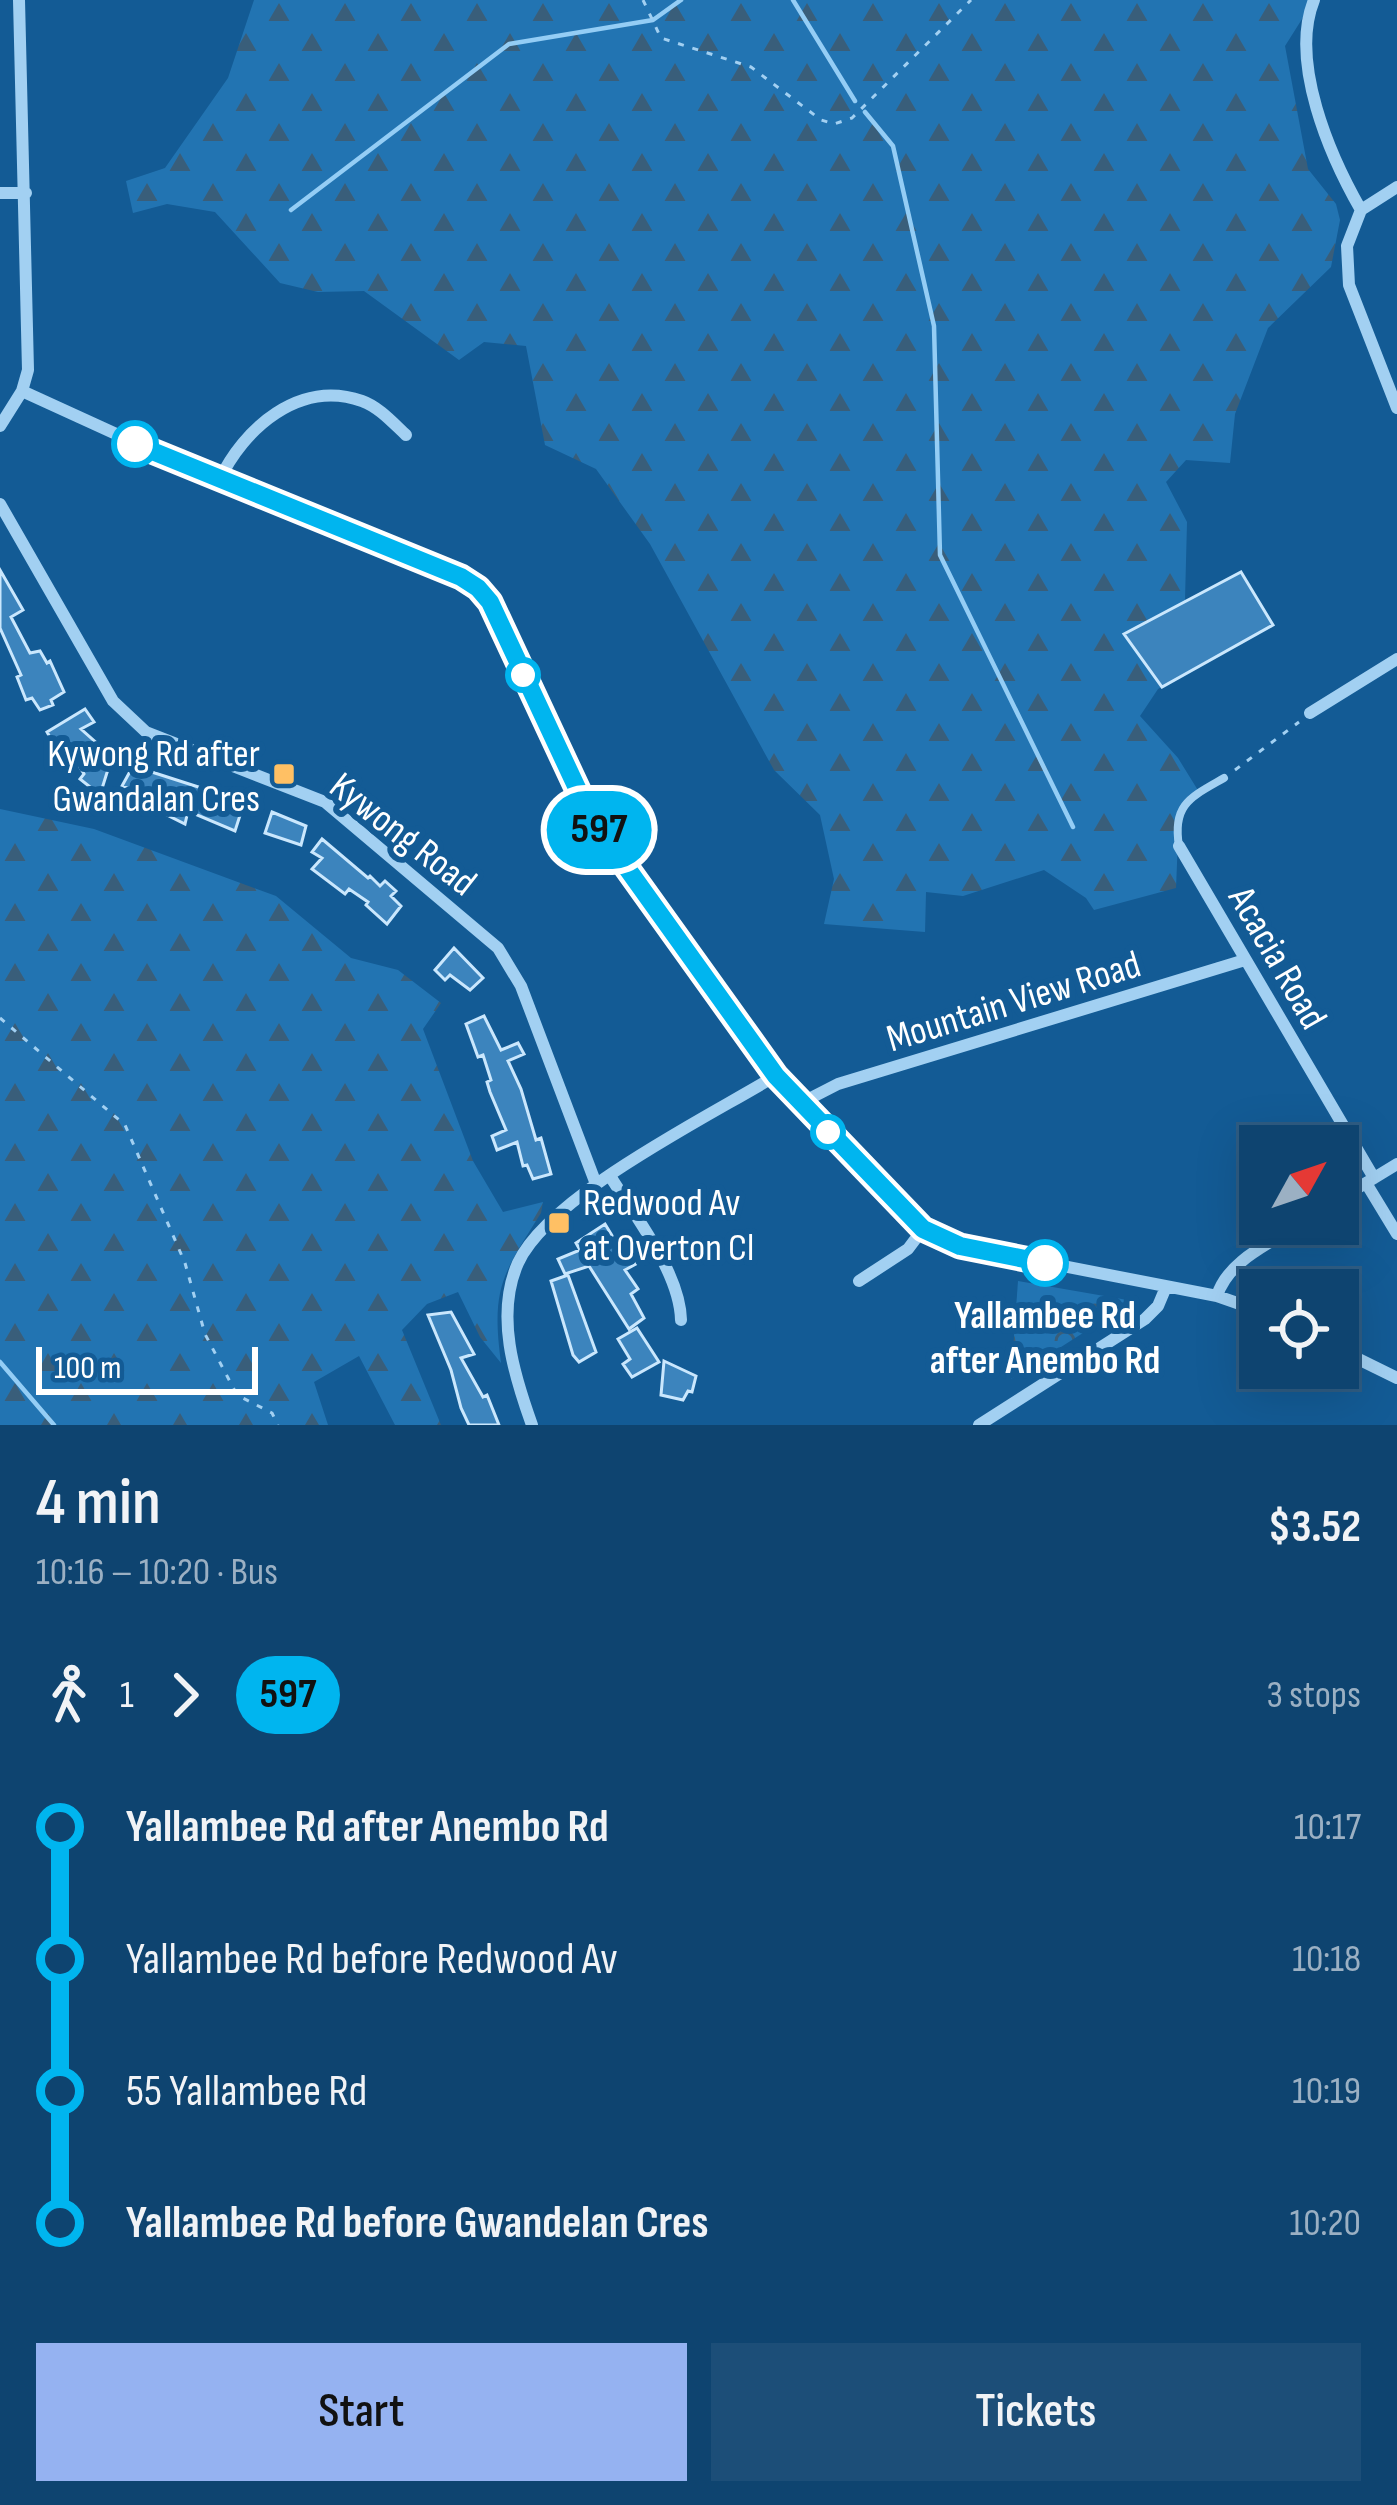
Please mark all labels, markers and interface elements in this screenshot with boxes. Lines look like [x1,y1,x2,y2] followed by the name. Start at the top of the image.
[113,422,157,466] unlabelled marker
[507,659,539,691] unlabelled marker
[47,731,260,823] place label: Kywong Rd after Gwandalan Cres
[271,761,297,787] marker: Kywong Rd after Gwandalan Cres
[320,763,485,907] street label: Kywong Road
[530,791,668,869] line badge: 597
[571,804,627,855] text: 597
[1217,878,1336,1038] street label: Acacia Road
[881,941,1146,1063] street label: Mountain View Road
[812,1116,844,1148] unlabelled marker
[1239,1125,1359,1245] north arrow
[1239,1125,1359,1389] map controls
[583,1180,754,1272] place label: Redwood Av at Overton Cl
[546,1210,572,1236] marker: Redwood Av at Overton Cl
[1023,1241,1067,1285] marker: Yallambee Rd after Anembo Rd
[1239,1269,1359,1389] button: locate
[930,1293,1160,1385] place label: Yallambee Rd after Anembo Rd
[36,1341,258,1394] scale bar
[54,1348,121,1388] text: 100 m
[36,1464,161,1543] text: 4 min
[1268,1500,1361,1555] text: $3.52
[36,1549,278,1596] text: 10:16 – 10:20 · Bus
[36,1662,102,1728] icon: walk
[152,1662,218,1728] icon: forward
[260,1669,316,1720] text: 597
[120,1672,134,1719] text: 1
[1267,1672,1361,1719] text: 3 stops
[126,1800,609,1855] text: Yallambee Rd after Anembo Rd
[1294,1804,1361,1851] text: 10:17
[126,1932,618,1987] text: Yallambee Rd before Redwood Av
[1292,1936,1361,1983] text: 10:18
[126,2064,367,2119] text: 55 Yallambee Rd
[1292,2068,1361,2115] text: 10:19
[126,2196,709,2251] text: Yallambee Rd before Gwandelan Cres
[1290,2200,1361,2247] text: 10:20
[36,2343,687,2481] button: Start
[711,2343,1361,2481] button: Tickets

